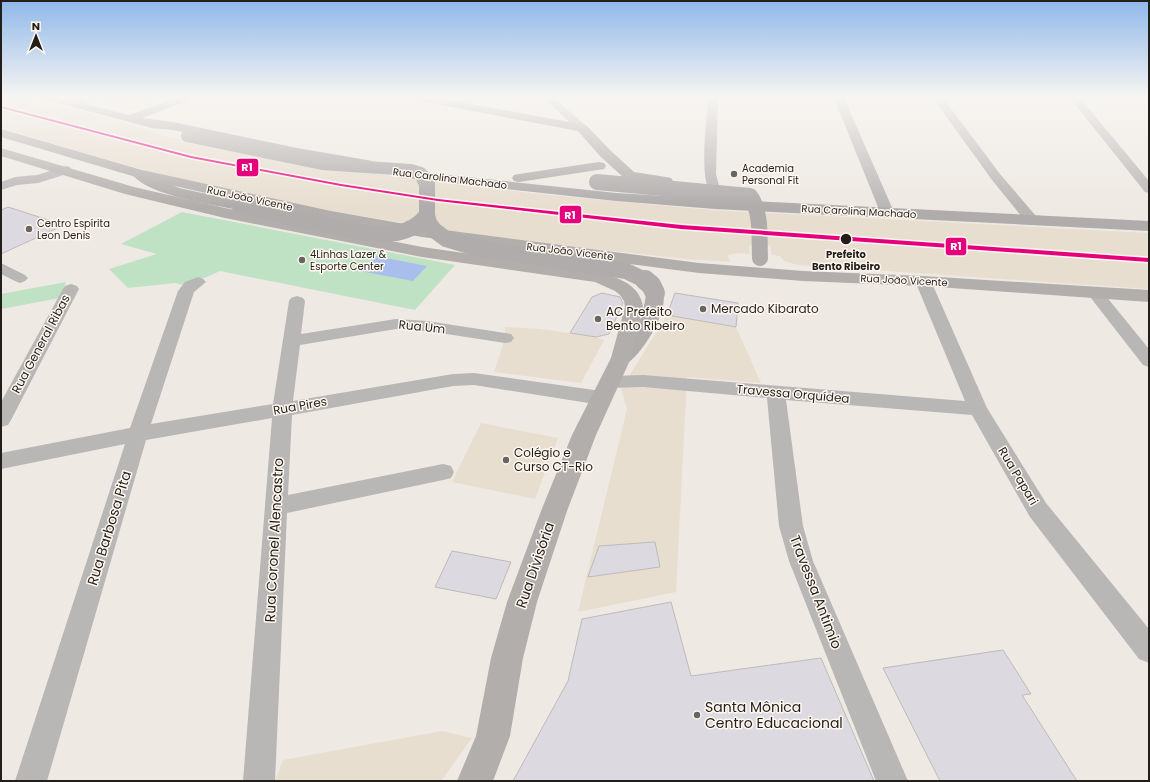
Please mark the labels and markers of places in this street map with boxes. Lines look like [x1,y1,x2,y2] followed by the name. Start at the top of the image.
[742,161,799,188] place label: Academia Personal Fit
[729,169,739,179] marker: Academia Personal Fit
[37,216,110,243] place label: Centro Espírita Leon Denis
[24,224,34,234] marker: Centro Espírita Leon Denis
[839,232,853,246] marker: Prefeito Bento Ribeiro
[310,247,387,274] place label: 4Linhas Lazer & Esporte Center
[812,247,881,274] place label: Prefeito Bento Ribeiro
[297,255,307,265] marker: 4Linhas Lazer & Esporte Center
[711,300,819,317] place label: Mercado Kibarato
[606,303,685,334] place label: AC Prefeito Bento Ribeiro
[698,304,708,314] marker: Mercado Kibarato
[593,314,603,324] marker: AC Prefeito Bento Ribeiro
[514,444,593,475] place label: Colégio e Curso CT-Rio
[501,455,511,465] marker: Colégio e Curso CT-Rio
[705,697,843,733] place label: Santa Mônica Centro Educacional
[692,710,702,720] marker: Santa Mônica Centro Educacional

